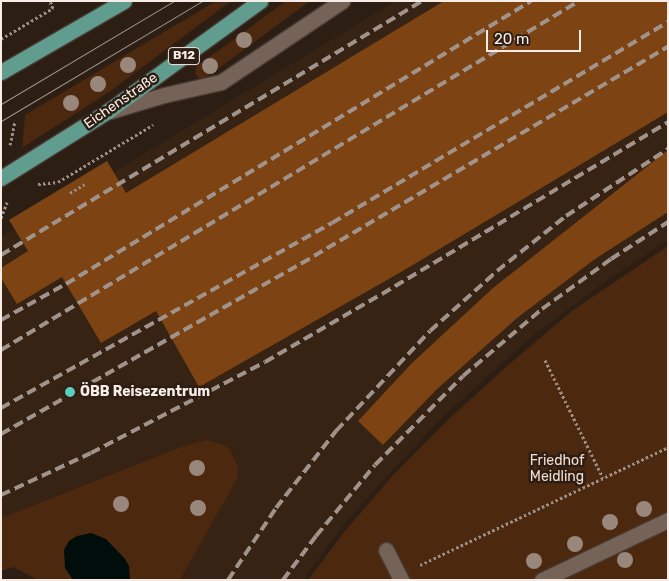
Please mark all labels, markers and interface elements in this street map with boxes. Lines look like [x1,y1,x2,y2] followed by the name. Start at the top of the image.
[489,20,584,52] scale bar
[494,30,529,48] text: 20 m
[168,46,200,66] road number: B12
[81,69,161,133] street label: Eichenstraße
[80,384,210,400] place label: ÖBB Reisezentrum
[64,386,76,398] marker: ÖBB Reisezentrum
[530,453,584,486] park label: Friedhof Meidling

